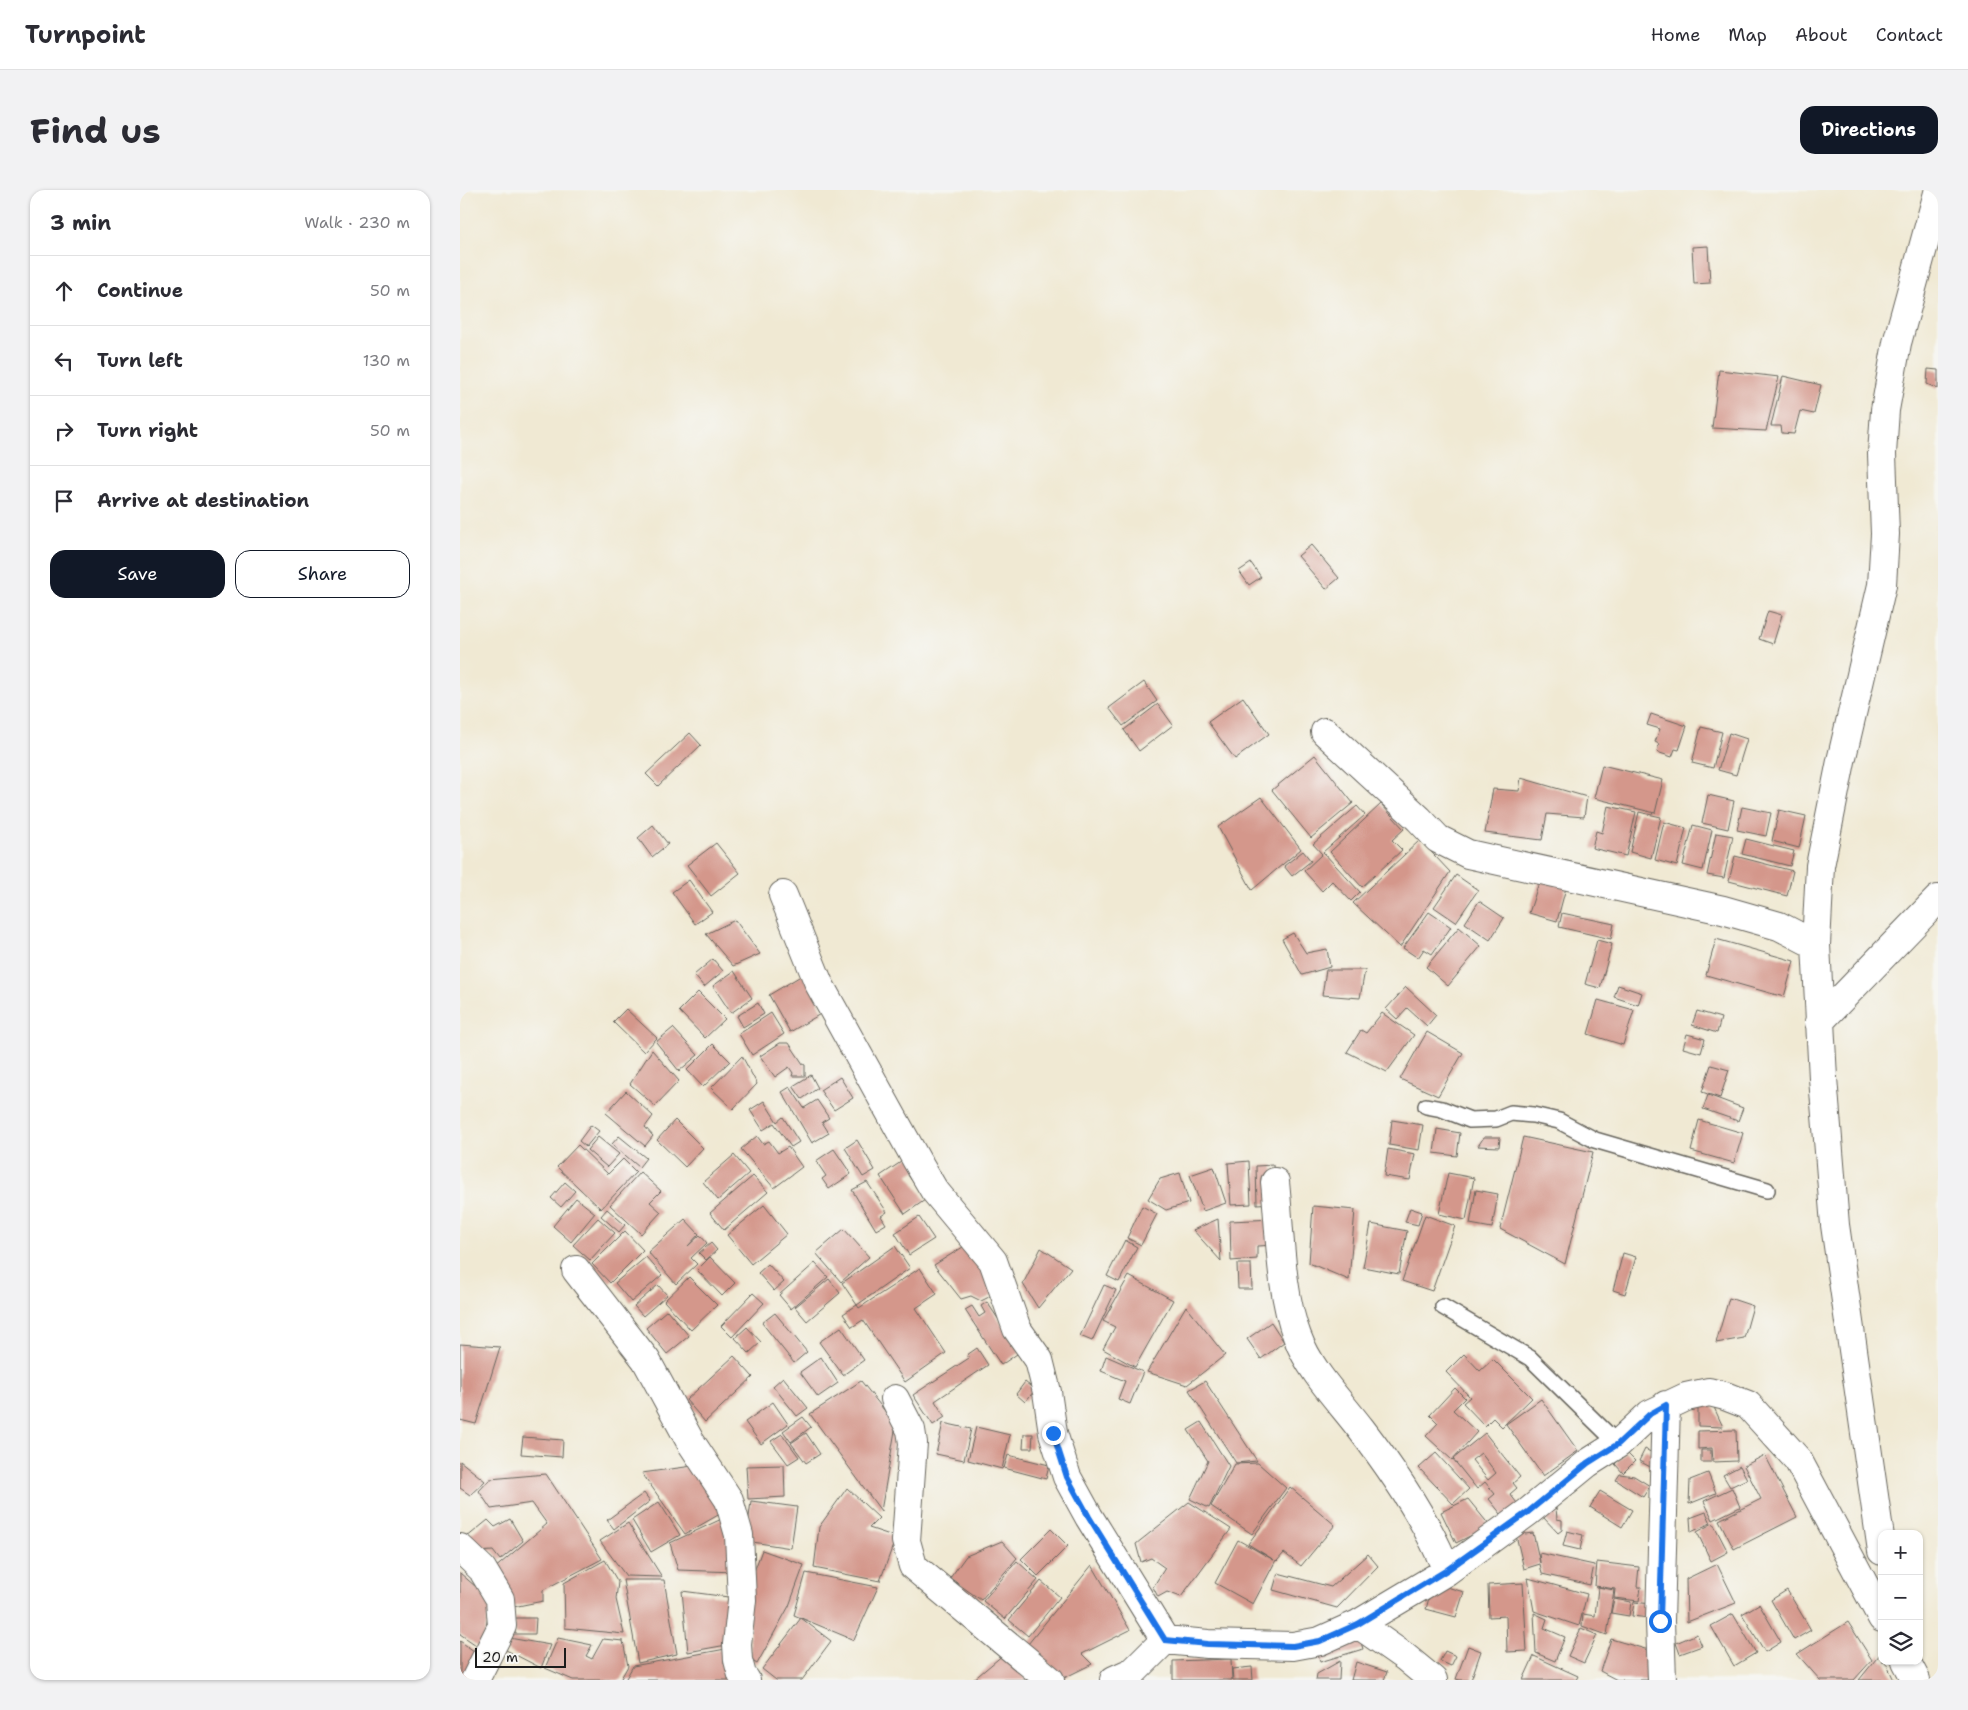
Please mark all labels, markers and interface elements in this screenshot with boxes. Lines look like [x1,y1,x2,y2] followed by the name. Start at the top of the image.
[25,19,146,51] text: Turnpoint
[1651,23,1700,47] text: Home
[1728,23,1767,47] text: Map
[1795,23,1848,47] text: About
[1876,23,1943,47] text: Contact
[1800,106,1938,154] button: Directions
[30,107,161,154] text: Find us
[50,209,111,237] text: 3 min
[304,212,410,233] text: Walk · 230 m
[50,277,78,305] icon: ahead
[97,278,183,303] text: Continue
[370,280,410,301] text: 50 m
[50,347,78,375] icon: left
[97,348,183,373] text: Turn left
[363,350,410,371] text: 130 m
[50,417,78,445] icon: right
[97,418,198,443] text: Turn right
[370,420,410,441] text: 50 m
[50,487,78,515] icon: arrive
[97,488,309,513] text: Arrive at destination
[50,550,225,598] button: Save
[235,550,410,598] button: Share
[1042,1422,1065,1445] route end
[1878,1530,1923,1665] map controls
[1878,1530,1923,1575] button: +
[1878,1575,1923,1620] button: −
[1649,1610,1672,1633] route start
[1878,1620,1923,1665] button: layers
[475,1645,566,1668] scale bar
[482,1648,518,1666] text: 20 m

